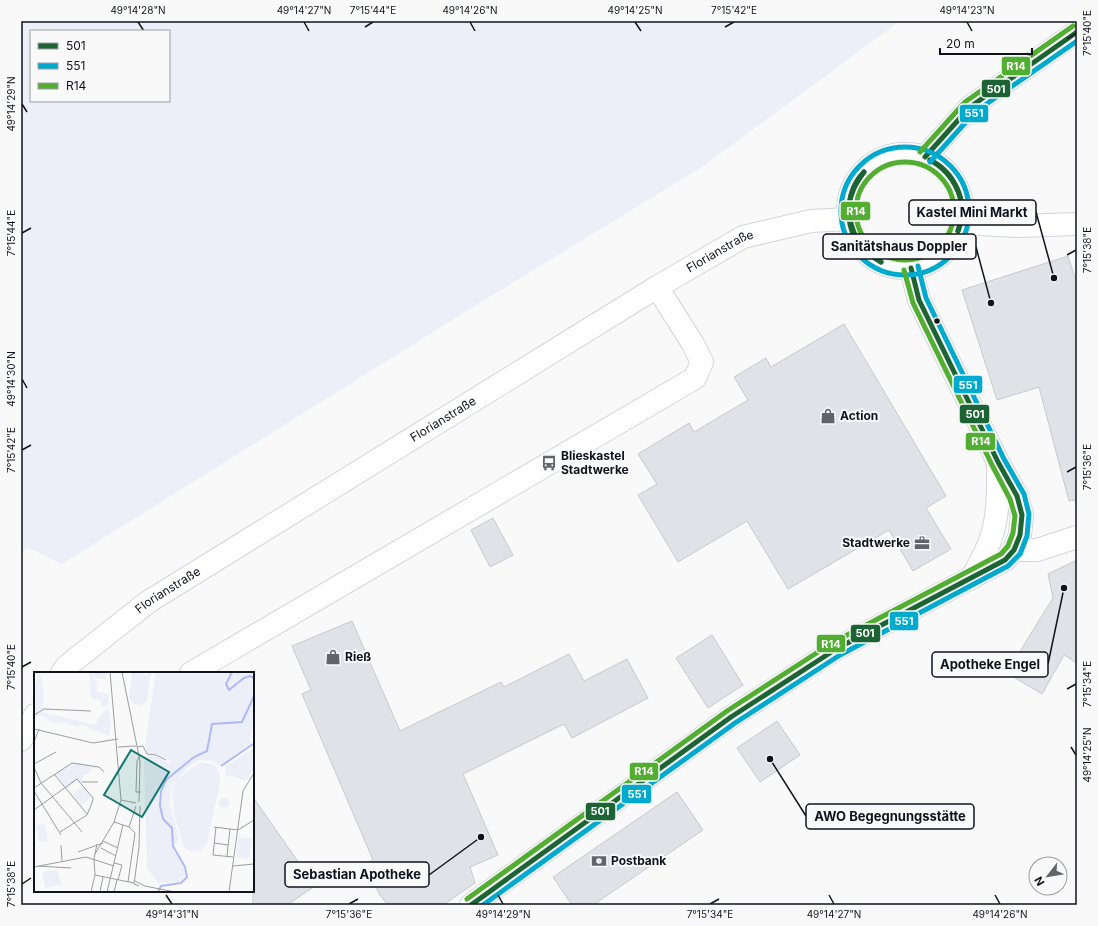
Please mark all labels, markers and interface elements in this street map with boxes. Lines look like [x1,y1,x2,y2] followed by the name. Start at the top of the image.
[110,4,166,16] text: 49°14'28"N
[277,4,331,16] text: 49°14'27"N
[350,4,396,16] text: 7°15'44"E
[442,4,498,16] text: 49°14'26"N
[607,4,663,16] text: 49°14'25"N
[711,4,757,16] text: 7°15'42"E
[939,4,995,16] text: 49°14'23"N
[1081,10,1093,56] text: 7°15'40"E
[30,30,170,102] legend
[940,30,1032,56] scale bar
[946,36,975,51] text: 20 m
[66,38,86,53] text: 501
[1001,56,1031,76] line badge: R14
[66,58,85,73] text: 551
[1006,59,1026,73] text: R14
[5,76,17,132] text: 49°14'29"N
[66,78,87,93] text: R14
[981,79,1011,98] line badge: 501
[986,82,1006,96] text: 501
[959,104,989,123] line badge: 551
[965,106,984,120] text: 551
[909,200,1036,225] callout: Kastel Mini Markt
[840,201,871,221] line badge: R14
[846,204,866,218] text: R14
[917,204,1028,220] text: Kastel Mini Markt
[5,210,17,256] text: 7°15'44"E
[683,227,755,275] street label: Florianstraße
[1081,227,1093,273] text: 7°15'38"E
[823,234,976,259] callout: Sanitätshaus Doppler
[831,238,968,254] text: Sanitätshaus Doppler
[932,316,942,326] unlabelled marker
[5,351,17,407] text: 49°14'30"N
[953,375,983,394] line badge: 551
[959,378,978,392] text: 551
[407,393,479,445] street label: Florianstraße
[959,404,990,424] line badge: 501
[819,407,837,425] shop icon: Action
[965,407,985,421] text: 501
[840,408,878,423] place label: Action
[5,427,17,473] text: 7°15'42"E
[965,432,996,451] line badge: R14
[971,434,991,448] text: R14
[1081,444,1093,490] text: 7°15'36"E
[561,448,629,477] place label: Blieskastel Stadtwerke
[540,454,558,472] bus stop icon: Blieskastel Stadtwerke
[913,534,931,552] office icon: Stadtwerke
[842,535,910,550] place label: Stadtwerke
[132,563,203,616] street label: Florianstraße
[889,611,919,631] line badge: 551
[895,614,914,628] text: 551
[850,624,881,643] line badge: 501
[855,626,875,640] text: 501
[816,634,846,653] line badge: R14
[821,637,841,651] text: R14
[5,644,17,690] text: 7°15'40"E
[324,648,342,666] shop icon: Rieß
[345,649,371,664] place label: Rieß
[932,652,1048,677] callout: Apotheke Engel
[940,656,1040,672] text: Apotheke Engel
[1081,661,1093,707] text: 7°15'34"E
[34,672,254,892] inset map
[1081,727,1093,783] text: 49°14'25"N
[629,762,659,781] line badge: R14
[634,764,654,778] text: R14
[621,784,652,804] line badge: 551
[628,787,647,801] text: 551
[585,802,616,821] line badge: 501
[590,804,610,818] text: 501
[806,804,974,829] callout: AWO Begegnungsstätte
[814,808,966,824] text: AWO Begegnungsstätte
[590,852,608,870] bank icon: Postbank
[611,853,666,868] place label: Postbank
[1028,856,1068,896] north arrow
[5,861,17,907] text: 7°15'38"E
[285,862,429,887] callout: Sebastian Apotheke
[293,866,421,882] text: Sebastian Apotheke
[1031,874,1048,888] text: N
[145,908,199,920] text: 49°14'31"N
[326,908,372,920] text: 7°15'36"E
[475,908,531,920] text: 49°14'29"N
[687,908,733,920] text: 7°15'34"E
[807,908,861,920] text: 49°14'27"N
[972,908,1028,920] text: 49°14'26"N

